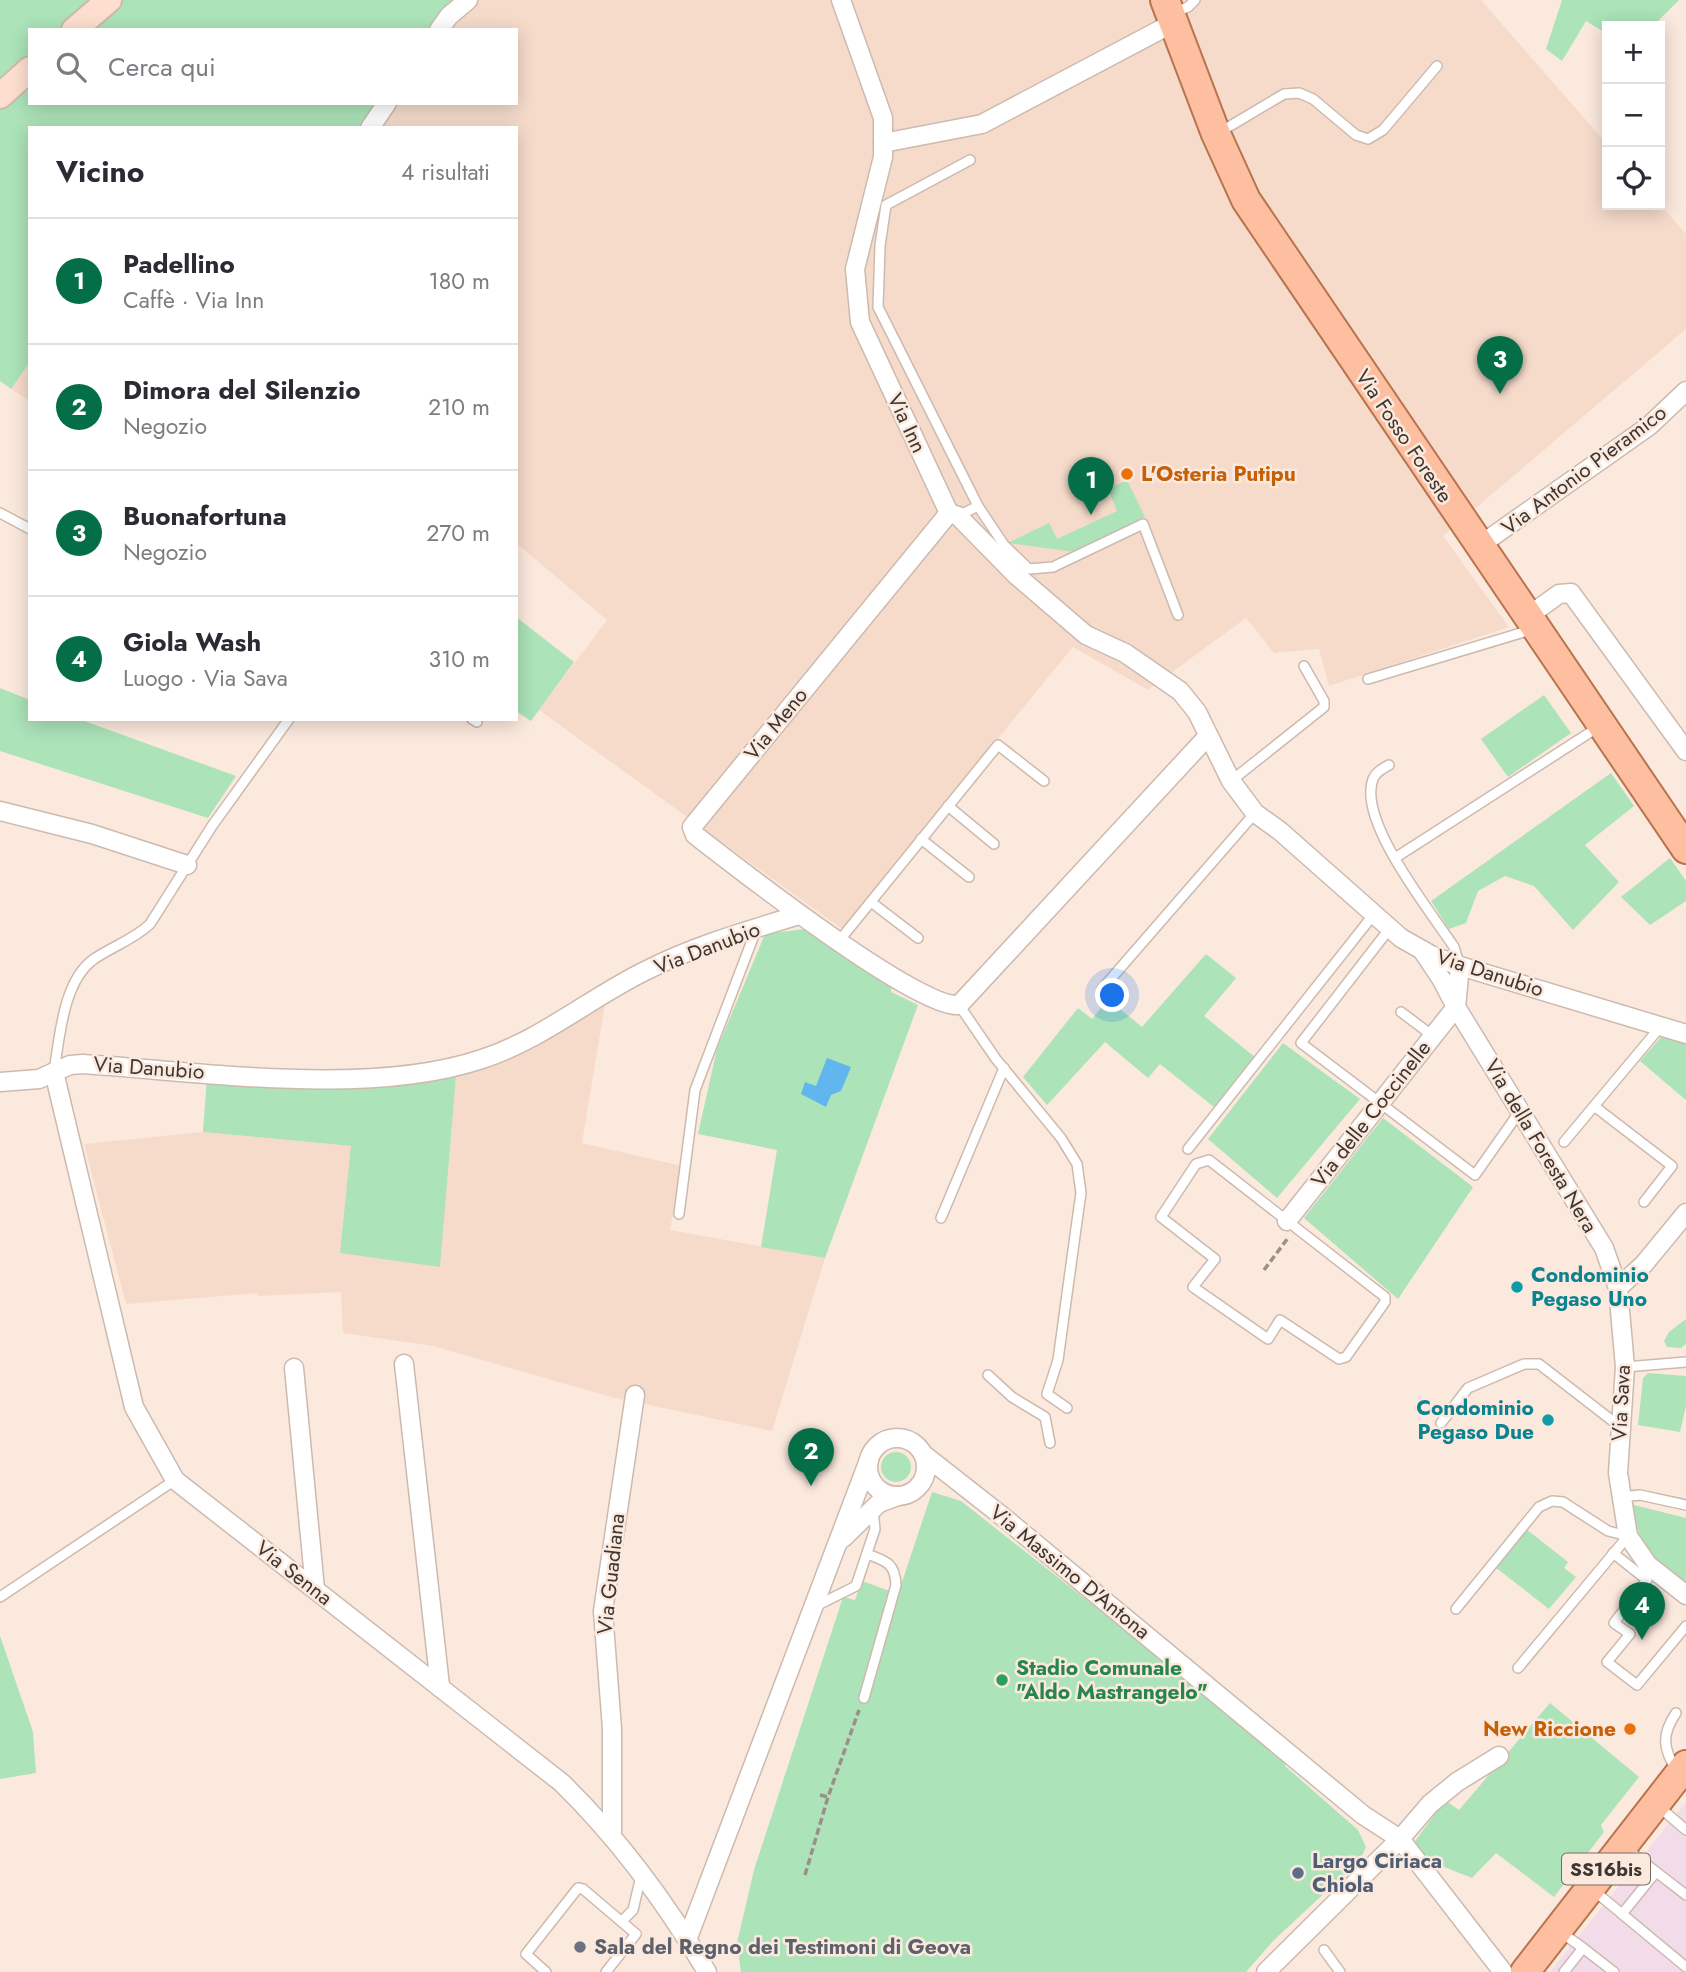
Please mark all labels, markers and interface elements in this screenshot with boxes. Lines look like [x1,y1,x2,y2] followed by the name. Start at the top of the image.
[1602,21,1665,210] map controls
[1602,21,1665,84] button: +
[28,28,518,105] search box
[52,48,90,86] icon: search
[108,48,216,86] text: Cerca qui
[1602,84,1665,147] button: −
[1602,147,1665,210] button: locate
[56,150,144,193] text: Vicino
[401,155,490,189] text: 4 risultati
[123,245,235,283] text: Padellino
[73,264,85,298] text: 1
[428,264,490,298] text: 180 m
[123,283,264,317] text: Caffè · Via Inn
[1477,336,1523,394] pin: 3
[1348,363,1460,509] street label: Via Fosso Foreste
[123,371,361,409] text: Dimora del Silenzio
[880,388,934,458] street label: Via Inn
[71,390,87,424] text: 2
[428,390,490,424] text: 210 m
[1495,398,1673,542] street label: Via Antonio Pieramico
[123,409,207,443] text: Negozio
[1068,457,1114,515] pin: 1
[1141,459,1296,489] place label: L'Osteria Putipu
[1119,466,1135,482] marker: L'Osteria Putipu
[123,497,287,535] text: Buonafortuna
[72,516,86,550] text: 3
[426,516,490,550] text: 270 m
[123,535,207,569] text: Negozio
[123,623,261,661] text: Giola Wash
[71,642,87,676] text: 4
[428,642,490,676] text: 310 m
[123,661,288,695] text: Luogo · Via Sava
[737,681,815,767] street label: Via Meno
[650,914,764,982] street label: Via Danubio
[1433,942,1547,1004] street label: Via Danubio
[1095,978,1129,1012] your location
[1304,1034,1438,1194] street label: Via delle Coccinelle
[93,1049,205,1087] street label: Via Danubio
[1477,1053,1605,1239] street label: Via della Foresta Nera
[1531,1260,1649,1314] place label: Condominio Pegaso Uno
[1509,1279,1525,1295] marker: Condominio Pegaso Uno
[1604,1364,1638,1442] street label: Via Sava
[1416,1393,1534,1447] place label: Condominio Pegaso Due
[1540,1412,1556,1428] marker: Condominio Pegaso Due
[788,1428,834,1486] pin: 2
[983,1498,1157,1646] street label: Via Massimo D'Antona
[590,1512,632,1636] street label: Via Guadiana
[249,1533,339,1613] street label: Via Senna
[1619,1582,1665,1640] pin: 4
[1016,1653,1208,1707] place label: Stadio Comunale "Aldo Mastrangelo"
[994,1672,1010,1688] marker: Stadio Comunale "Aldo Mastrangelo"
[1483,1714,1616,1744] place label: New Riccione
[1622,1721,1638,1737] marker: New Riccione
[1312,1846,1442,1900] place label: Largo Ciriaca Chiola
[1562,1854,1650,1884] road number: SS16bis
[1290,1865,1306,1881] marker: Largo Ciriaca Chiola
[594,1932,971,1962] place label: Sala del Regno dei Testimoni di Geova
[572,1939,588,1955] marker: Sala del Regno dei Testimoni di Geova

